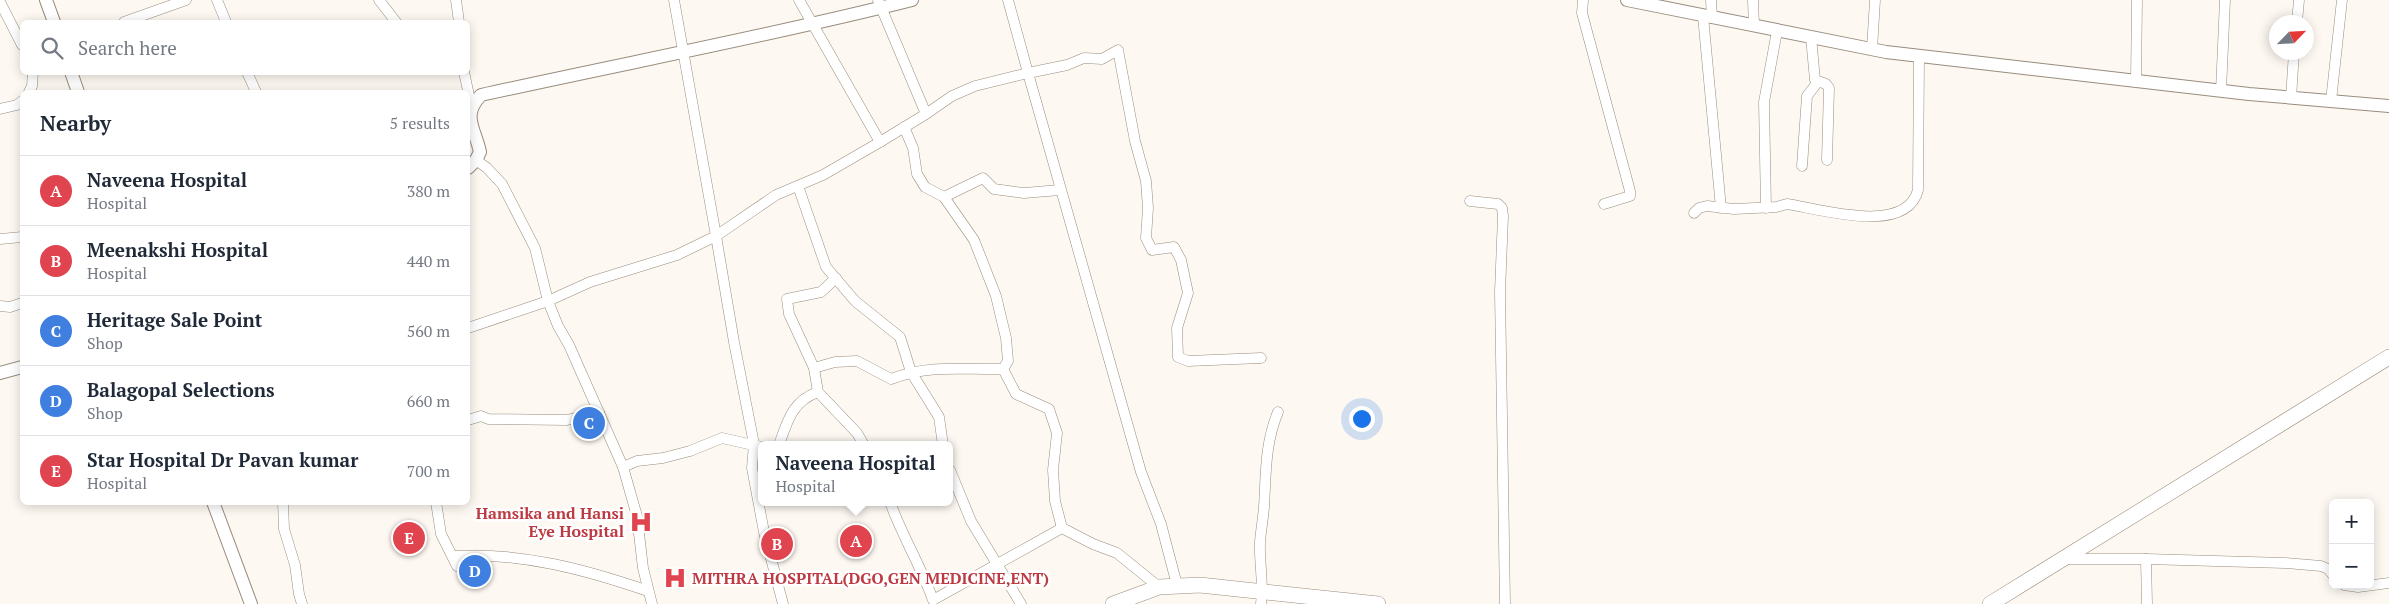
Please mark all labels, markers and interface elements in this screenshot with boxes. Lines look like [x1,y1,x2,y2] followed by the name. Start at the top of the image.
[2269,15,2314,60] north arrow
[20,20,470,75] search box
[38,34,66,62] icon: search
[78,35,177,60] text: Search here
[40,109,111,137] text: Nearby
[390,112,450,134] text: 5 results
[87,167,247,192] text: Naveena Hospital
[50,180,62,202] text: A
[407,180,450,202] text: 380 m
[87,192,147,214] text: Hospital
[87,237,268,262] text: Meenakshi Hospital
[51,250,61,272] text: B
[407,250,450,272] text: 440 m
[87,262,147,284] text: Hospital
[87,307,262,332] text: Heritage Sale Point
[51,320,61,342] text: C
[407,320,450,342] text: 560 m
[87,332,123,354] text: Shop
[87,377,275,402] text: Balagopal Selections
[50,390,62,412] text: D
[407,390,450,412] text: 660 m
[87,402,123,424] text: Shop
[573,404,605,442] pin: C
[1349,406,1375,432] your location
[758,441,953,506] popup
[87,447,358,472] text: Star Hospital Dr Pavan kumar
[775,450,936,475] text: Naveena Hospital
[51,460,61,482] text: E
[407,460,450,482] text: 700 m
[87,472,147,494] text: Hospital
[775,475,836,497] text: Hospital
[2329,499,2374,589] map controls
[2329,499,2374,544] button: +
[476,502,624,542] place label: Hamsika and Hansi Eye Hospital
[628,509,654,535] hospital icon: Hamsika and Hansi Eye Hospital
[393,519,425,557] pin: E
[840,522,872,560] pin: A
[761,525,793,563] pin: B
[2329,544,2374,589] button: −
[459,552,491,590] pin: D
[662,565,688,591] hospital icon: MITHRA HOSPITAL(DGO,GEN MEDICINE,ENT)
[692,567,1049,589] place label: MITHRA HOSPITAL(DGO,GEN MEDICINE,ENT)

